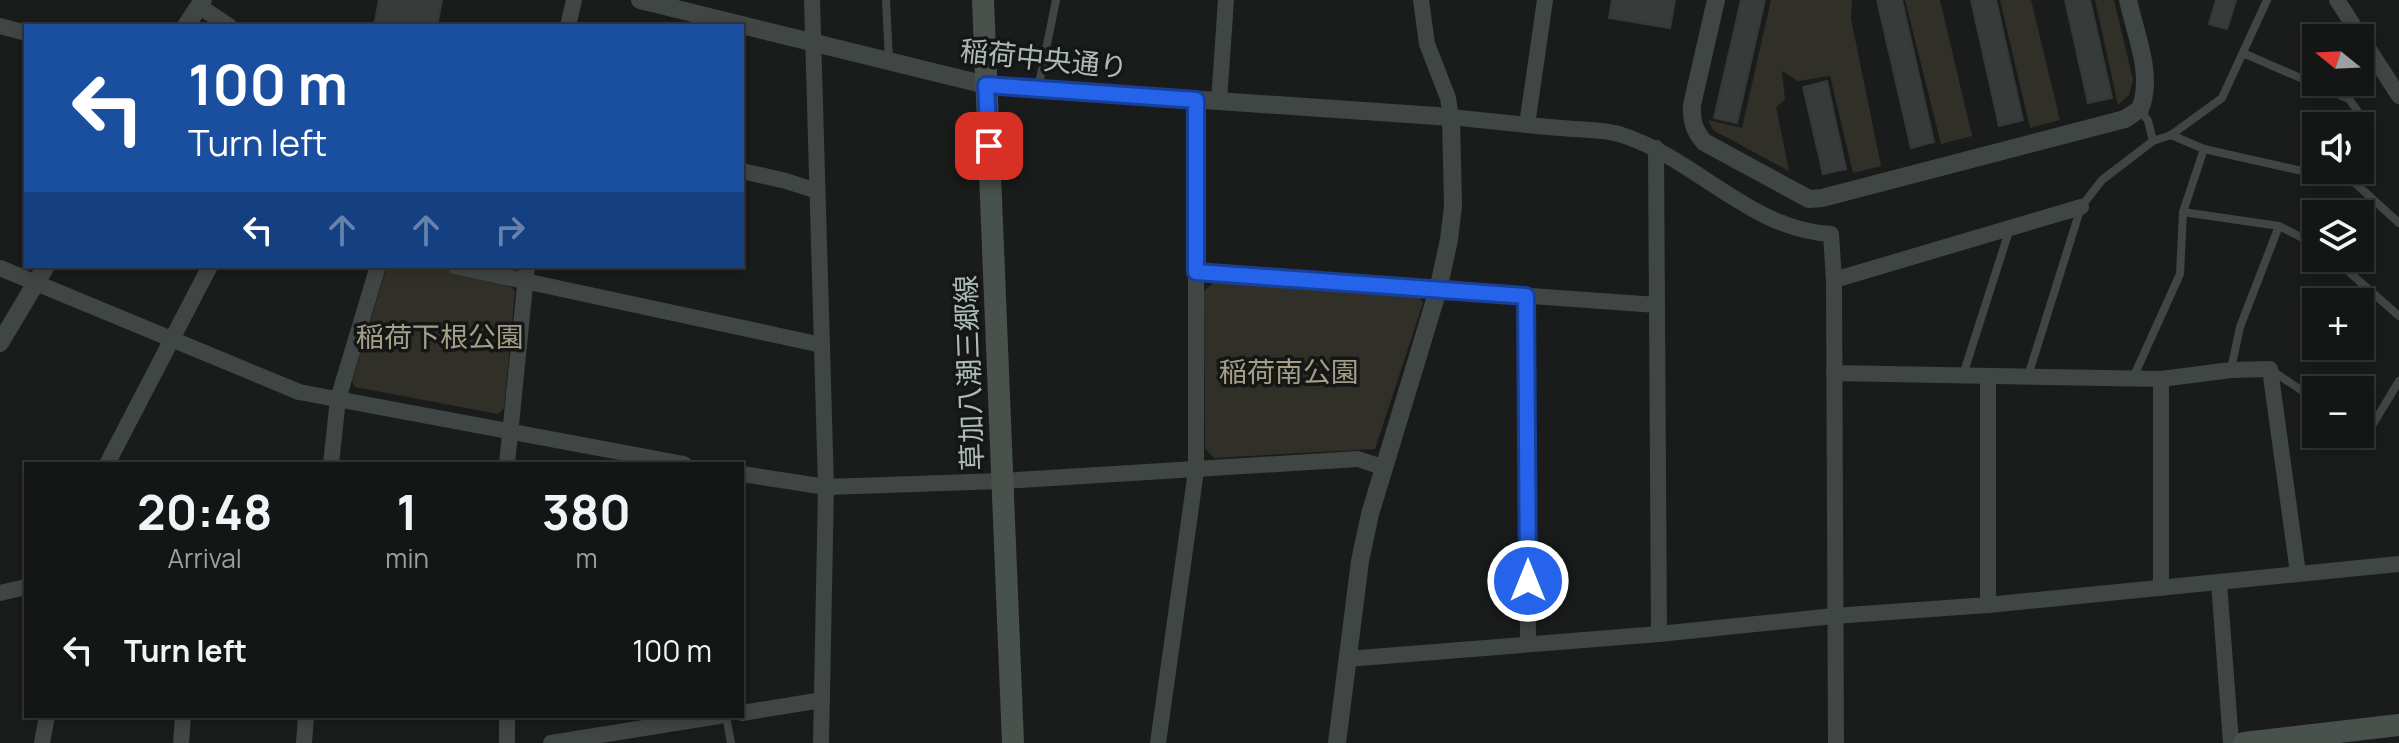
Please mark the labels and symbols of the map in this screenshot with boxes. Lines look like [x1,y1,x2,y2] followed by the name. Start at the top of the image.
[2302,24,2374,96] north arrow
[958,30,1130,86] street label: 稲荷中央通り
[955,112,1023,180] pin
[946,274,990,472] street label: 草加八潮三郷線
[356,317,524,355] park label: 稲荷下根公園
[1219,352,1359,390] park label: 稲荷南公園
[1486,539,1570,623] position arrow

